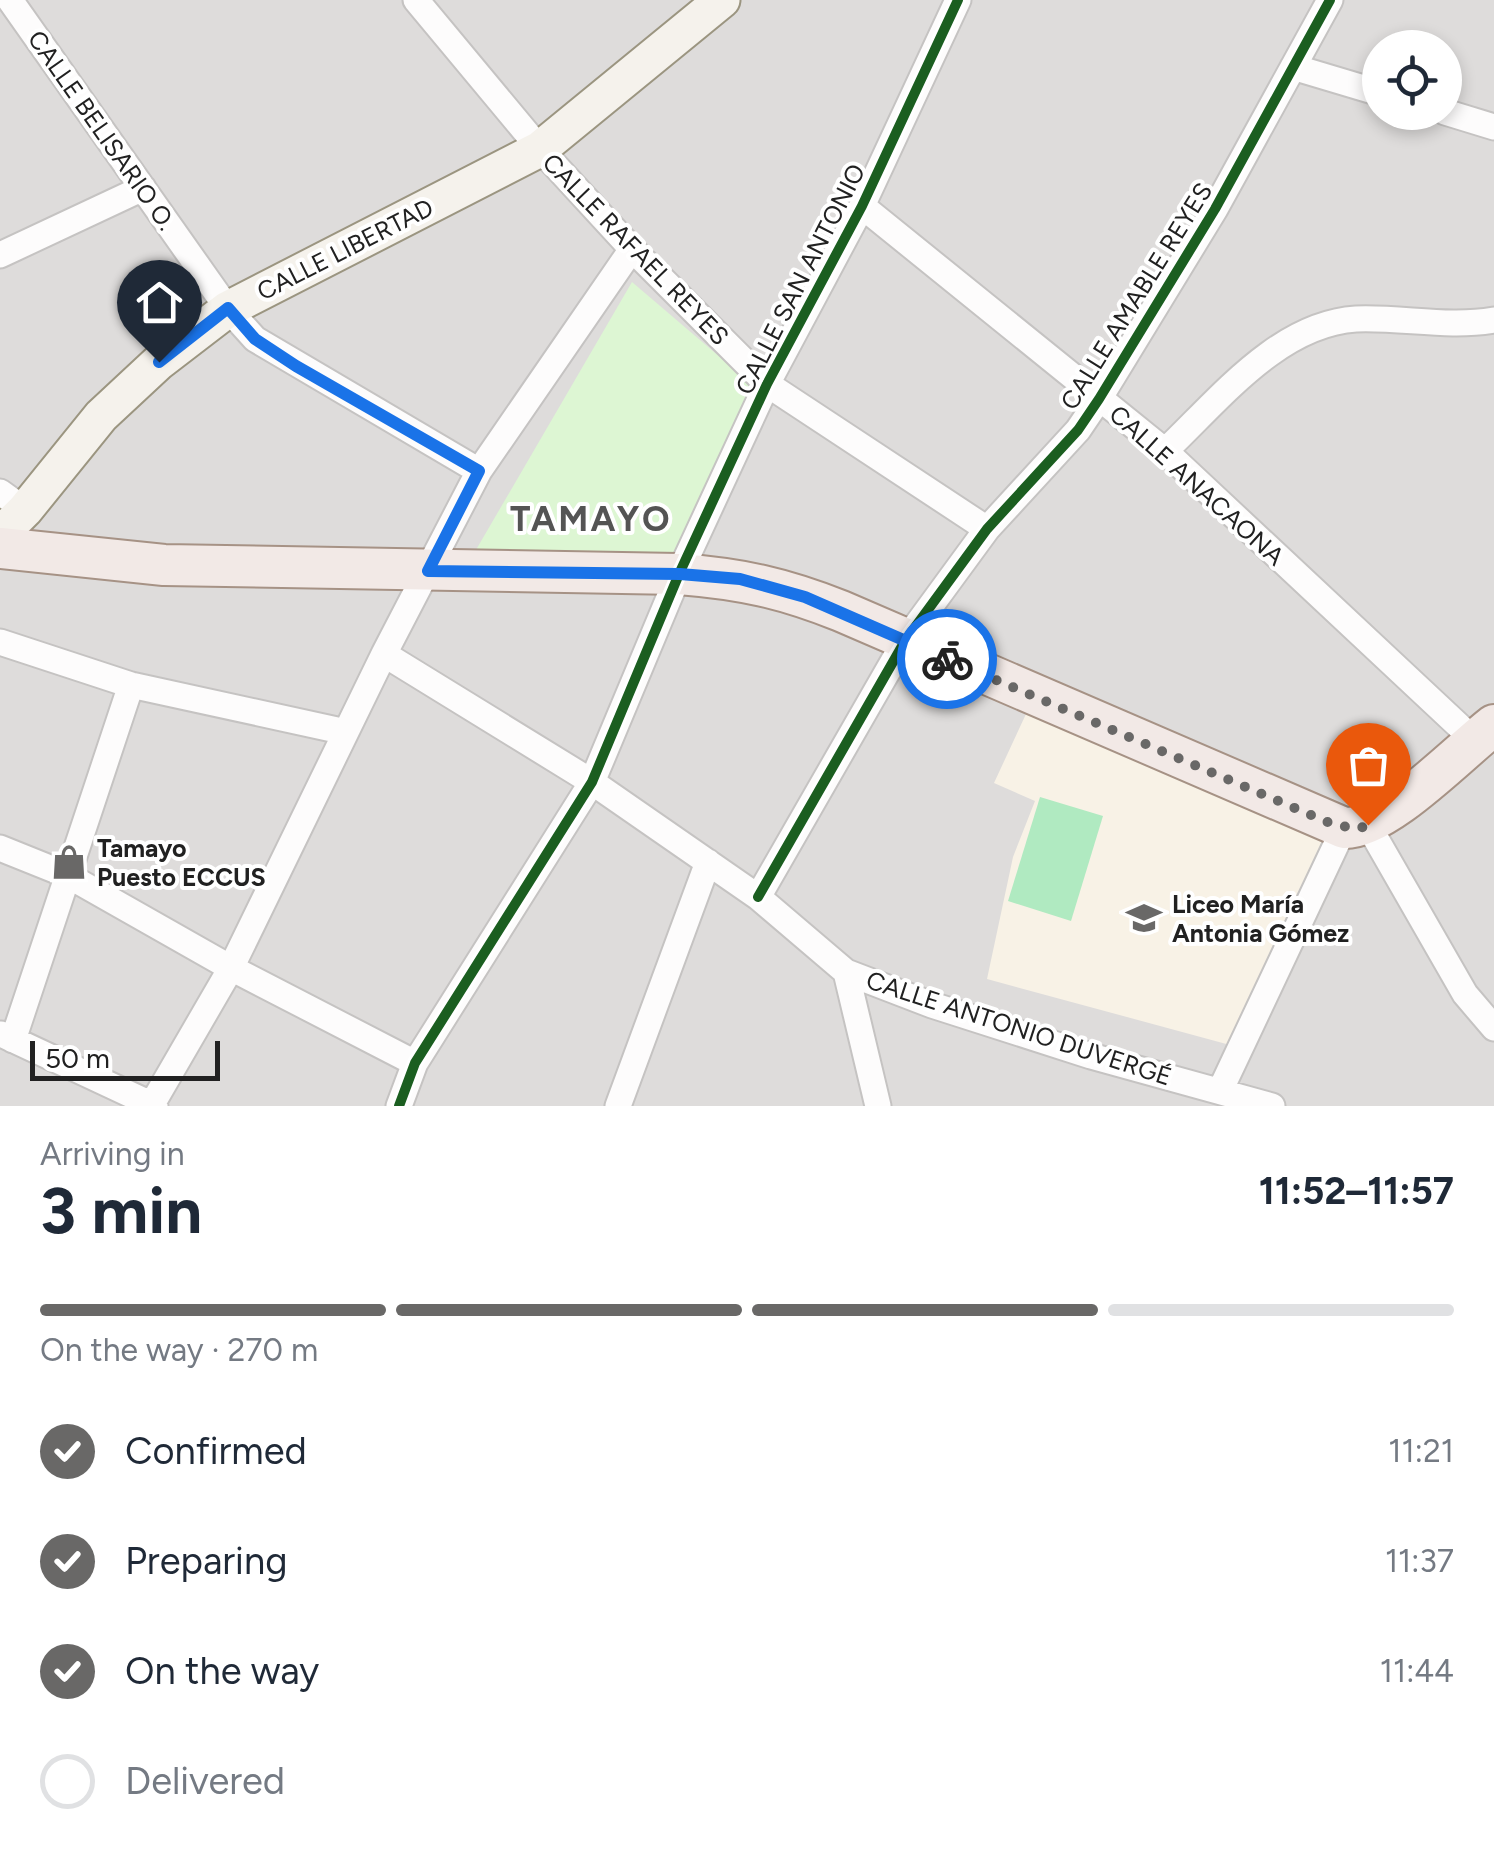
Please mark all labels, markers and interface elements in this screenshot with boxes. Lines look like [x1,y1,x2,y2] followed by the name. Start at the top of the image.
[22,24,182,236] street label: CALLE BELISARIO O.
[1362,30,1462,130] map controls
[1362,30,1462,130] button: locate
[537,147,735,351] street label: CALLE RAFAEL REYES
[729,159,871,399] street label: CALLE SAN ANTONIO
[1054,177,1218,415] street label: CALLE AMABLE REYES
[252,192,438,306] street label: CALLE LIBERTAD
[117,260,202,363] pin
[132,275,187,330] icon: home
[1103,399,1291,571] street label: CALLE ANACAONA
[510,498,672,540] district label: TAMAYO
[897,609,997,709] courier
[920,632,975,687] icon: bike
[1326,723,1411,826] pin
[1341,738,1396,793] icon: bag
[97,833,266,892] place label: Tamayo Puesto ECCUS
[50,843,88,881] shop icon: Tamayo Puesto ECCUS
[1172,889,1349,948] place label: Liceo María Antonia Gómez
[1125,899,1163,937] school or university icon: Liceo María Antonia Gómez
[863,964,1175,1092] street label: CALLE ANTONIO DUVERGÉ
[30,1036,220,1080] scale bar
[45,1041,110,1075] text: 50 m
[40,1135,185,1173] text: Arriving in
[1259,1168,1454,1214] text: 11:52–11:57
[40,1171,202,1249] text: 3 min
[40,1331,318,1369] text: On the way · 270 m
[40,1424,95,1479] icon: check
[125,1428,307,1474] text: Confirmed
[1388,1432,1454,1470] text: 11:21
[40,1534,95,1589] icon: check
[125,1538,287,1584] text: Preparing
[1385,1542,1454,1580] text: 11:37
[40,1644,95,1699] icon: check
[125,1648,319,1694] text: On the way
[1380,1652,1454,1690] text: 11:44
[125,1758,285,1804] text: Delivered

